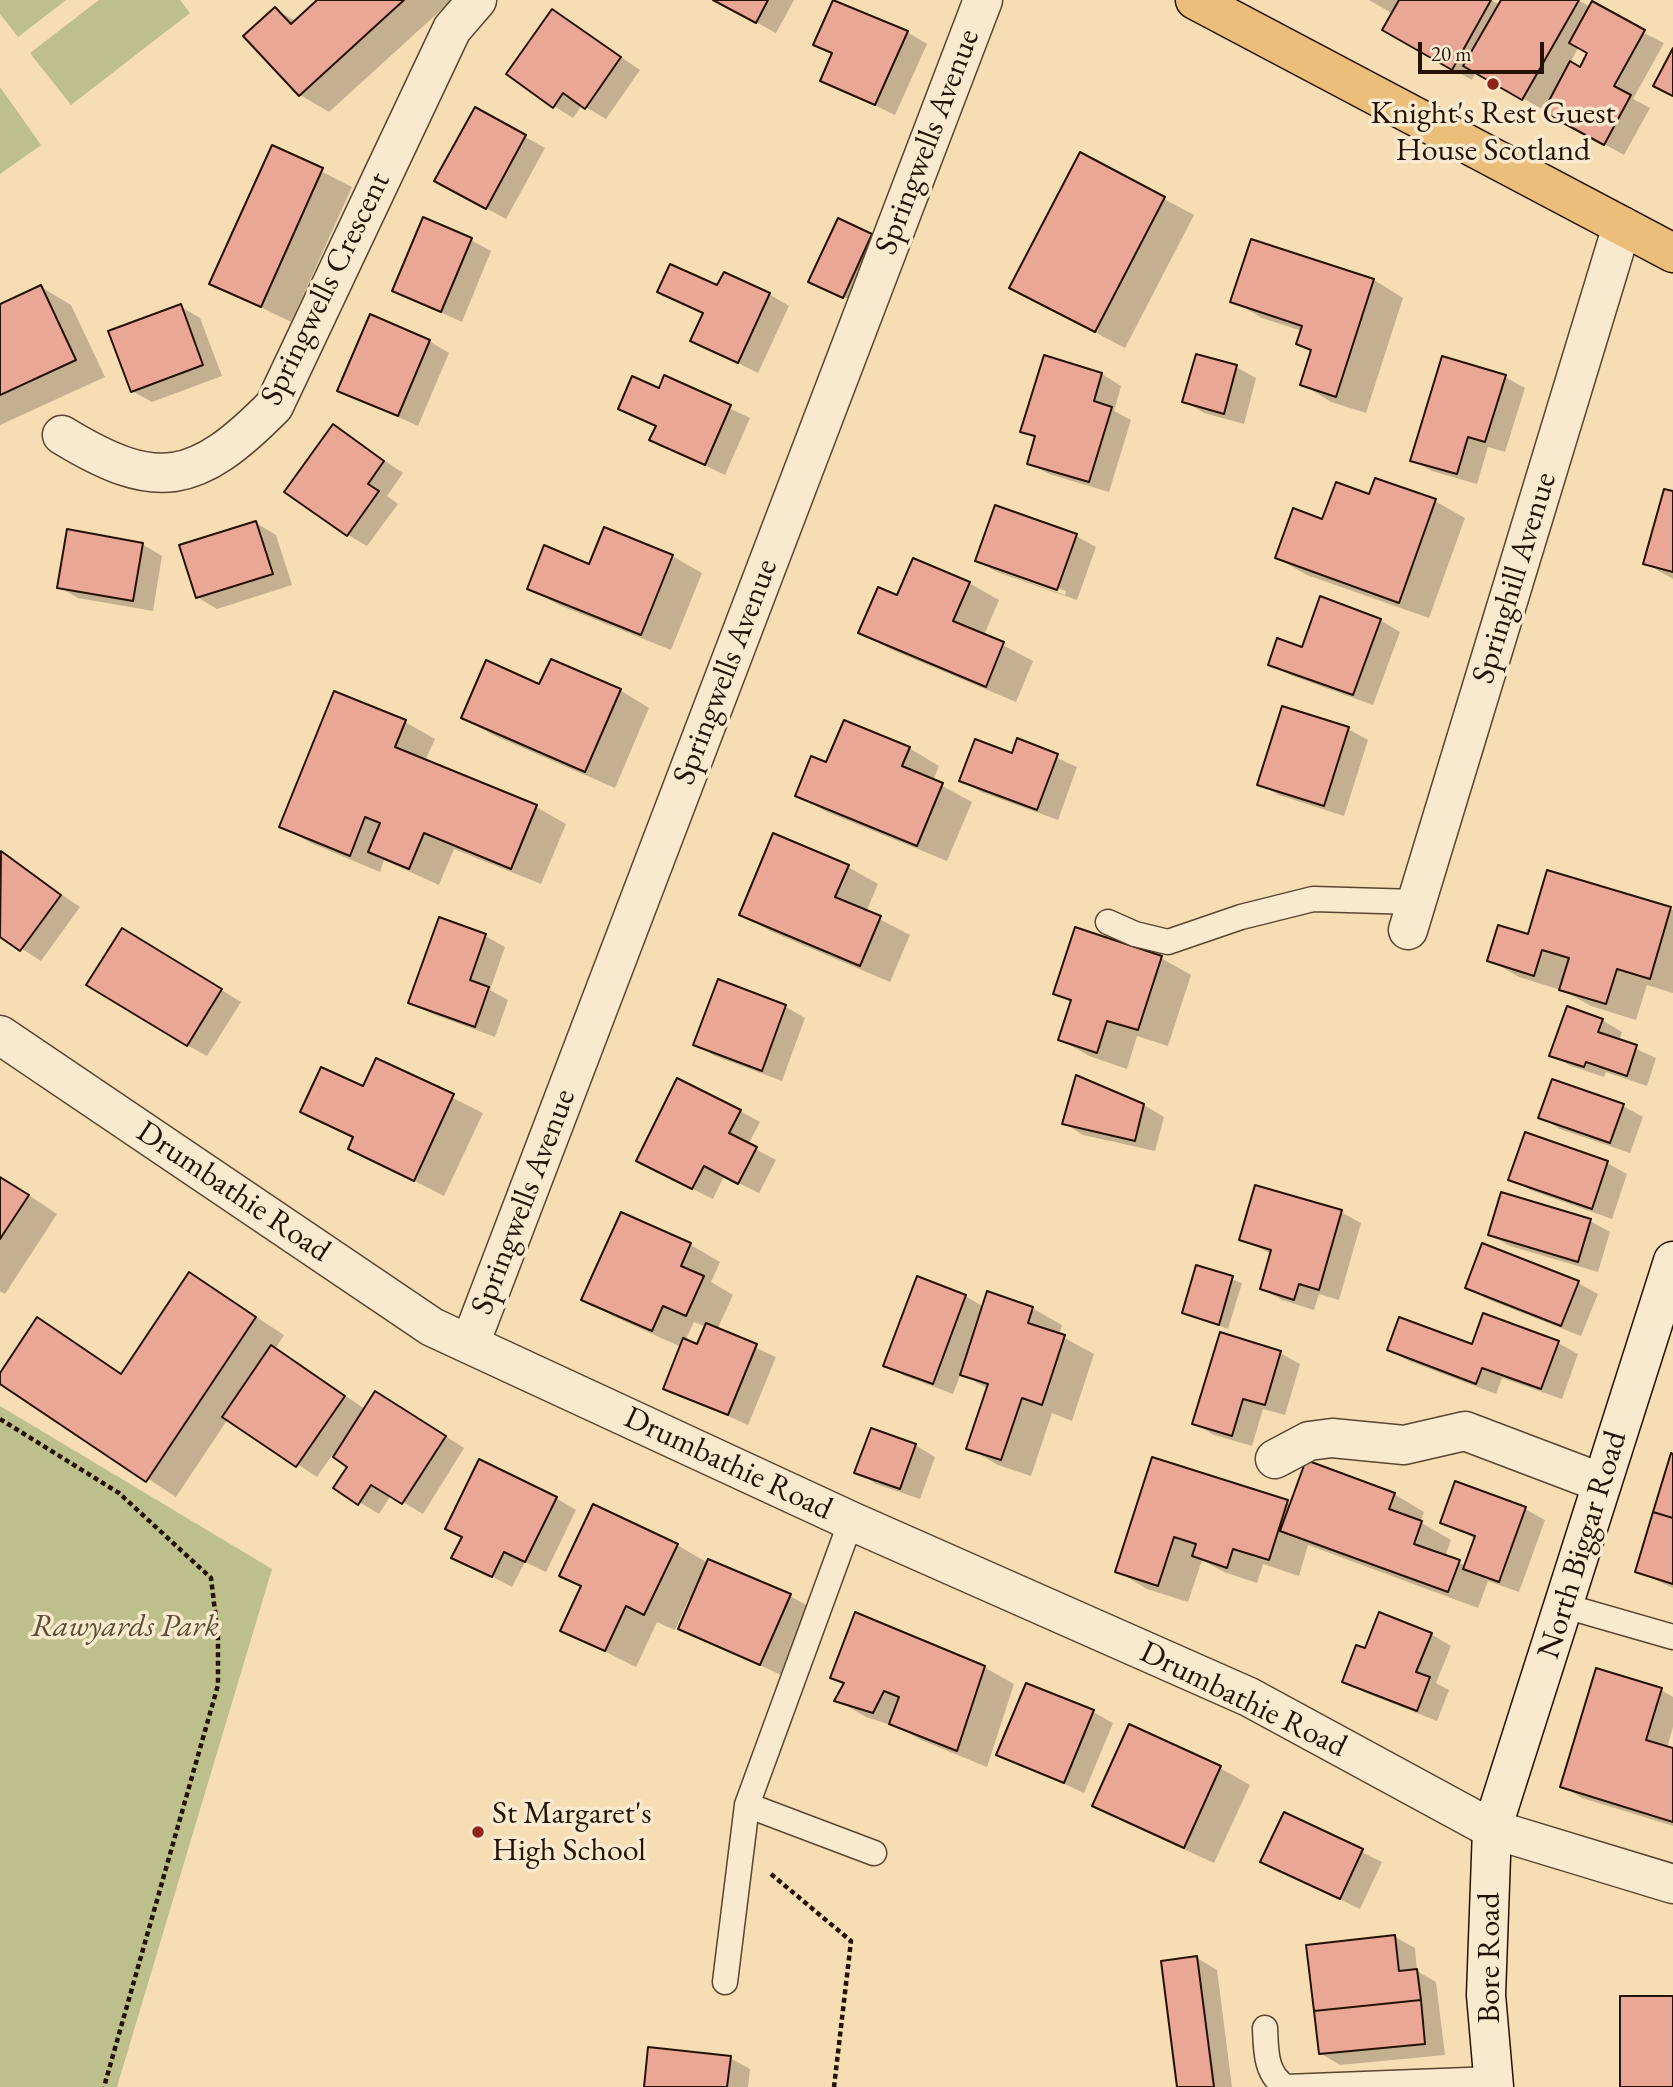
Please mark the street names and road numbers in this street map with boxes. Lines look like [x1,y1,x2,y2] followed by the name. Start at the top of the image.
[867,24,989,260] street label: Springwells Avenue
[253,166,399,412] street label: Springwells Crescent
[1465,468,1565,688] street label: Springhill Avenue
[665,554,787,790] street label: Springwells Avenue
[463,1084,585,1320] street label: Springwells Avenue
[129,1113,337,1271] street label: Drumbathie Road
[618,1399,838,1529] street label: Drumbathie Road
[1530,1426,1636,1664] street label: North Biggar Road
[1133,1633,1353,1767] street label: Drumbathie Road
[1471,1892,1509,2024] street label: Bore Road

